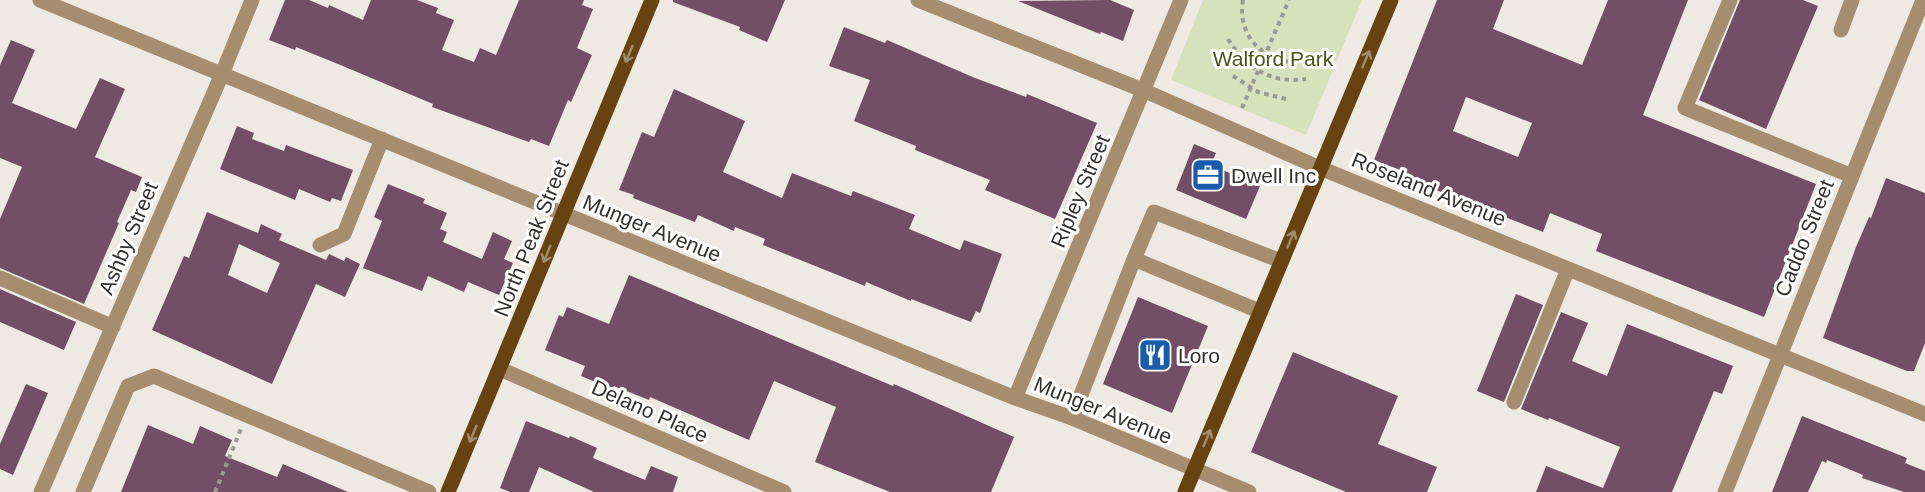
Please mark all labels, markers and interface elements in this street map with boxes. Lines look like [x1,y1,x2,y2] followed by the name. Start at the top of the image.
[623,44,634,63] one-way arrow
[1213,47,1334,70] park label: Walford Park
[1361,50,1372,68] one-way arrow
[1046,131,1114,251] street label: Ripley Street
[1349,148,1509,230] street label: Roseland Avenue
[489,156,573,320] street label: North Peak Street
[1190,157,1226,193] office icon: Dwell Inc
[1231,164,1316,187] place label: Dwell Inc
[1770,176,1838,300] street label: Caddo Street
[94,178,162,298] street label: Ashby Street
[580,190,724,266] street label: Munger Avenue
[1285,230,1297,248] one-way arrow
[541,244,552,263] one-way arrow
[1137,337,1173,373] restaurant icon: Loro
[1178,344,1220,367] place label: Loro
[1031,372,1175,448] street label: Munger Avenue
[588,375,712,447] street label: Delano Place
[467,424,478,443] one-way arrow
[1203,429,1214,447] one-way arrow

